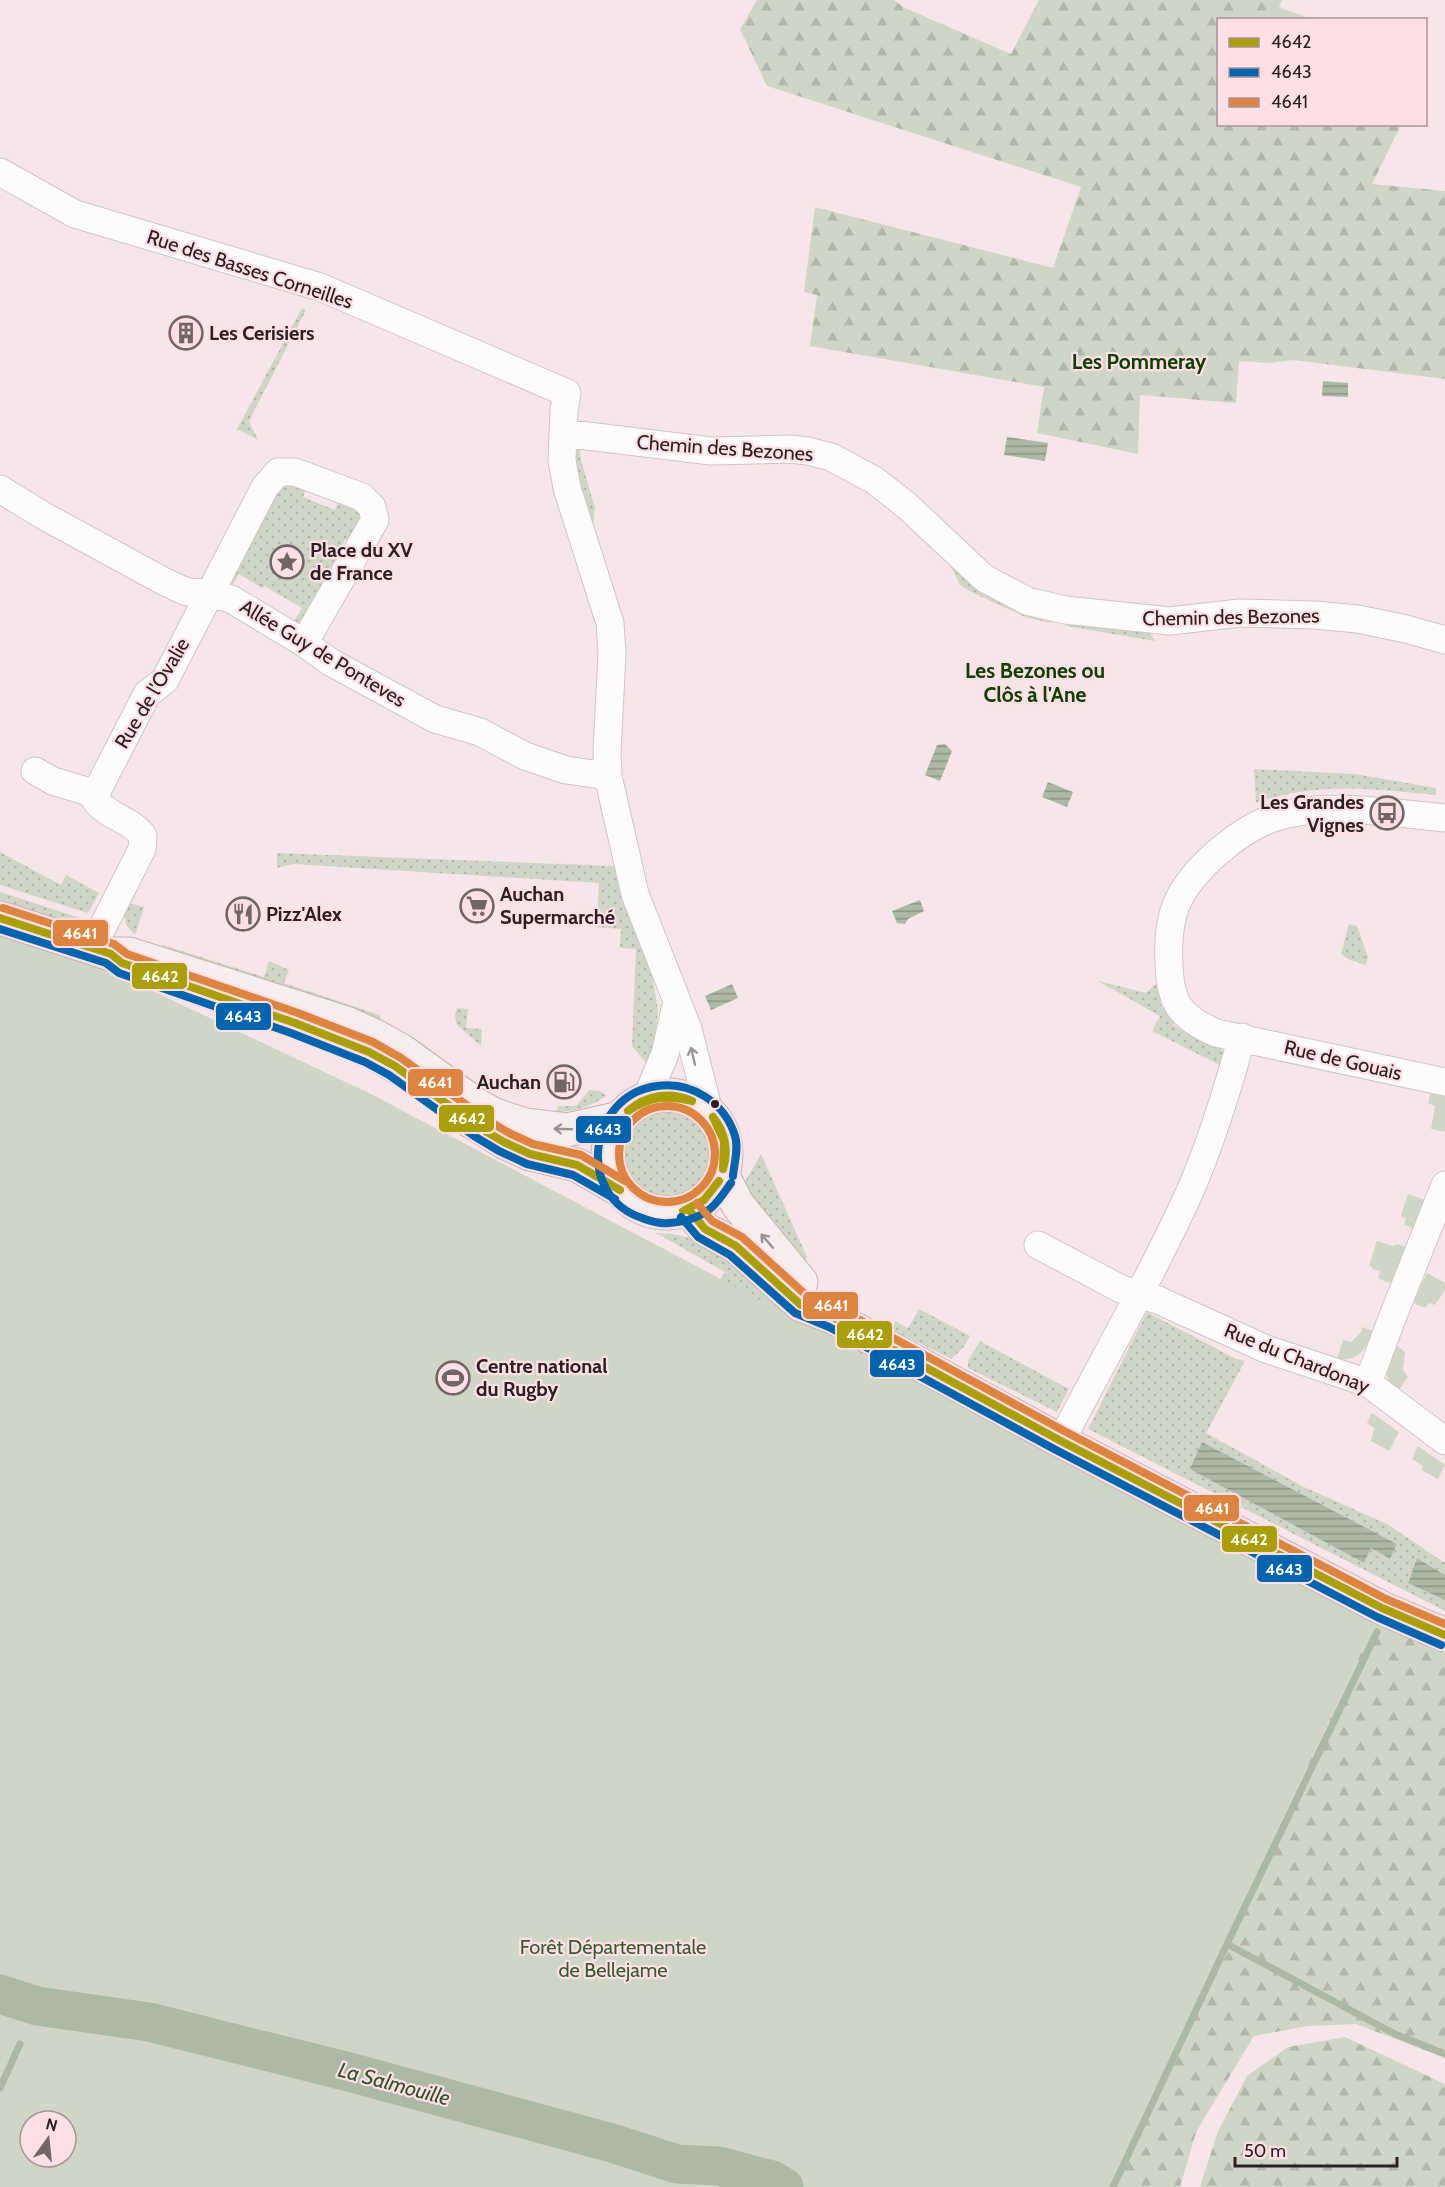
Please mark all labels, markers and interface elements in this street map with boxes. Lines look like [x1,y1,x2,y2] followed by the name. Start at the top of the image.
[1217,18,1427,126] legend
[1271,31,1311,53] text: 4642
[1271,61,1312,83] text: 4643
[1271,91,1308,113] text: 4641
[144,224,356,314] street label: Rue des Basses Corneilles
[168,315,204,351] building icon: Les Cerisiers
[209,321,314,345] place label: Les Cerisiers
[1072,349,1207,374] district label: Les Pommeray
[636,430,814,466] street label: Chemin des Bezones
[310,538,413,585] place label: Place du XV de France
[269,544,305,580] place icon: Place du XV de France
[236,594,410,712] street label: Allée Guy de Ponteves
[1142,603,1320,631] street label: Chemin des Bezones
[110,633,194,753] street label: Rue de l'Ovalie
[965,658,1105,707] district label: Les Bezones ou Clôs à l'Ane
[1260,790,1364,837] place label: Les Grandes Vignes
[1369,795,1405,831] bus stop icon: Les Grandes Vignes
[500,882,615,929] place label: Auchan Supermarché
[459,888,495,924] supermarket icon: Auchan Supermarché
[225,896,261,932] restaurant icon: Pizz'Alex
[266,902,342,926] place label: Pizz'Alex
[52,919,109,947] line badge: 4641
[63,924,97,943] text: 4641
[131,962,188,990] line badge: 4642
[141,967,179,986] text: 4642
[215,1002,272,1031] line badge: 4643
[224,1007,262,1026] text: 4643
[1282,1035,1404,1085] street label: Rue de Gouais
[687,1046,699,1065] one-way arrow
[546,1064,582,1100] fuel station icon: Auchan
[407,1068,464,1097] line badge: 4641
[477,1070,541,1094] place label: Auchan
[418,1073,452,1092] text: 4641
[709,1098,721,1110] unlabelled marker
[438,1104,495,1133] line badge: 4642
[448,1109,486,1128] text: 4642
[575,1115,632,1144] line badge: 4643
[584,1120,622,1139] text: 4643
[553,1123,573,1135] one-way arrow
[760,1233,773,1249] one-way arrow
[802,1291,859,1320] line badge: 4641
[814,1296,848,1315] text: 4641
[1221,1318,1373,1398] street label: Rue du Chardonay
[836,1320,893,1349] line badge: 4642
[846,1325,884,1344] text: 4642
[869,1349,925,1378] line badge: 4643
[476,1354,607,1401] place label: Centre national du Rugby
[878,1355,916,1374] text: 4643
[435,1360,471,1396] sports icon: Centre national du Rugby
[1183,1494,1240,1522] line badge: 4641
[1195,1499,1229,1518] text: 4641
[1221,1525,1278,1553] line badge: 4642
[1230,1530,1268,1549] text: 4642
[1256,1554,1313,1583] line badge: 4643
[1265,1560,1303,1579] text: 4643
[520,1935,706,1982] park label: Forêt Départementale de Bellejame
[336,2057,453,2111] water label: La Salmouille
[18,2109,78,2169] north arrow
[44,2114,60,2136] text: N
[1235,2130,1397,2168] scale bar
[1244,2140,1286,2162] text: 50 m

